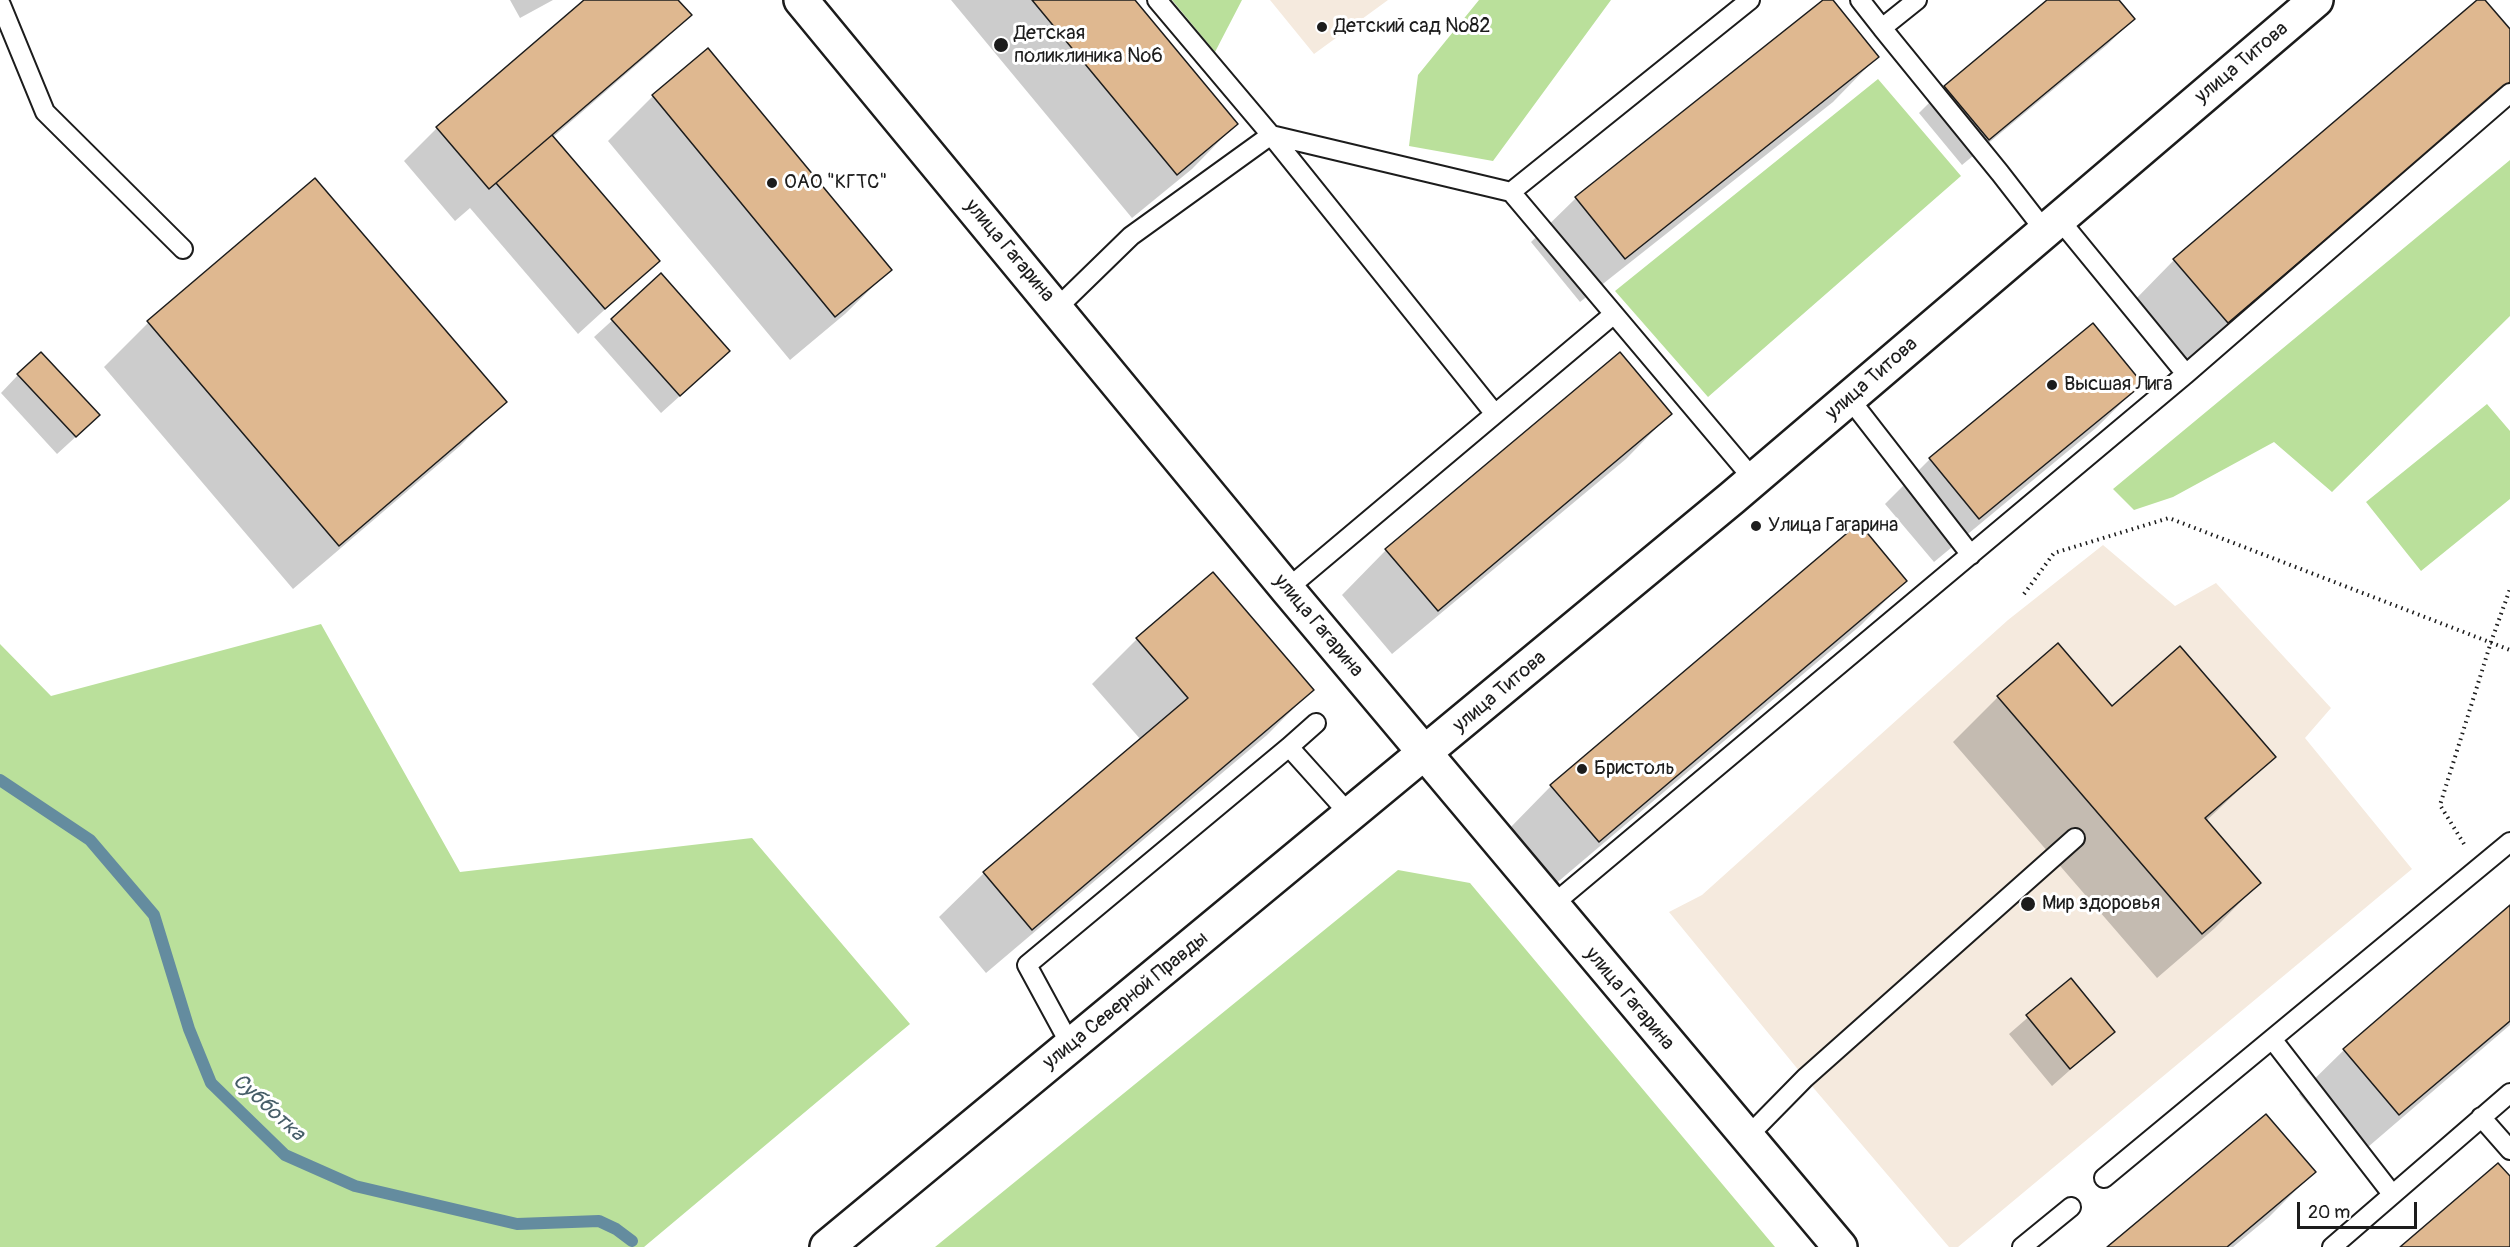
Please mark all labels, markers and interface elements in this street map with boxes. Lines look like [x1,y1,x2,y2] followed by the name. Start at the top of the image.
[1334,15,1491,39] place label: Детский сад №82
[2191,17,2293,109] street label: улица Титова
[1315,20,1329,34] marker: Детский сад №82
[1014,22,1163,69] place label: Детская поликлиника №6
[992,36,1010,54] marker: Детская поликлиника №6
[784,171,887,195] place label: ОАО "КГТС"
[765,176,779,190] marker: ОАО "КГТС"
[959,195,1059,307] street label: улица Гагарина
[1821,333,1923,425] street label: улица Титова
[2064,373,2173,397] place label: Высшая Лига
[2045,378,2059,392] marker: Высшая Лига
[1768,514,1898,538] place label: Улица Гагарина
[1749,519,1763,533] marker: Улица Гагарина
[1268,570,1368,682] street label: улица Гагарина
[1449,646,1551,738] street label: улица Титова
[1594,757,1675,781] place label: Бристоль
[1575,762,1589,776] marker: Бристоль
[2042,892,2160,916] place label: Мир здоровья
[2019,895,2037,913] marker: Мир здоровья
[1039,927,1213,1075] street label: улица Северной Правды
[1579,943,1679,1055] street label: улица Гагарина
[227,1069,309,1147] water label: Субботка
[2300,1190,2420,1228] scale bar
[2308,1201,2350,1224] text: 20 m

